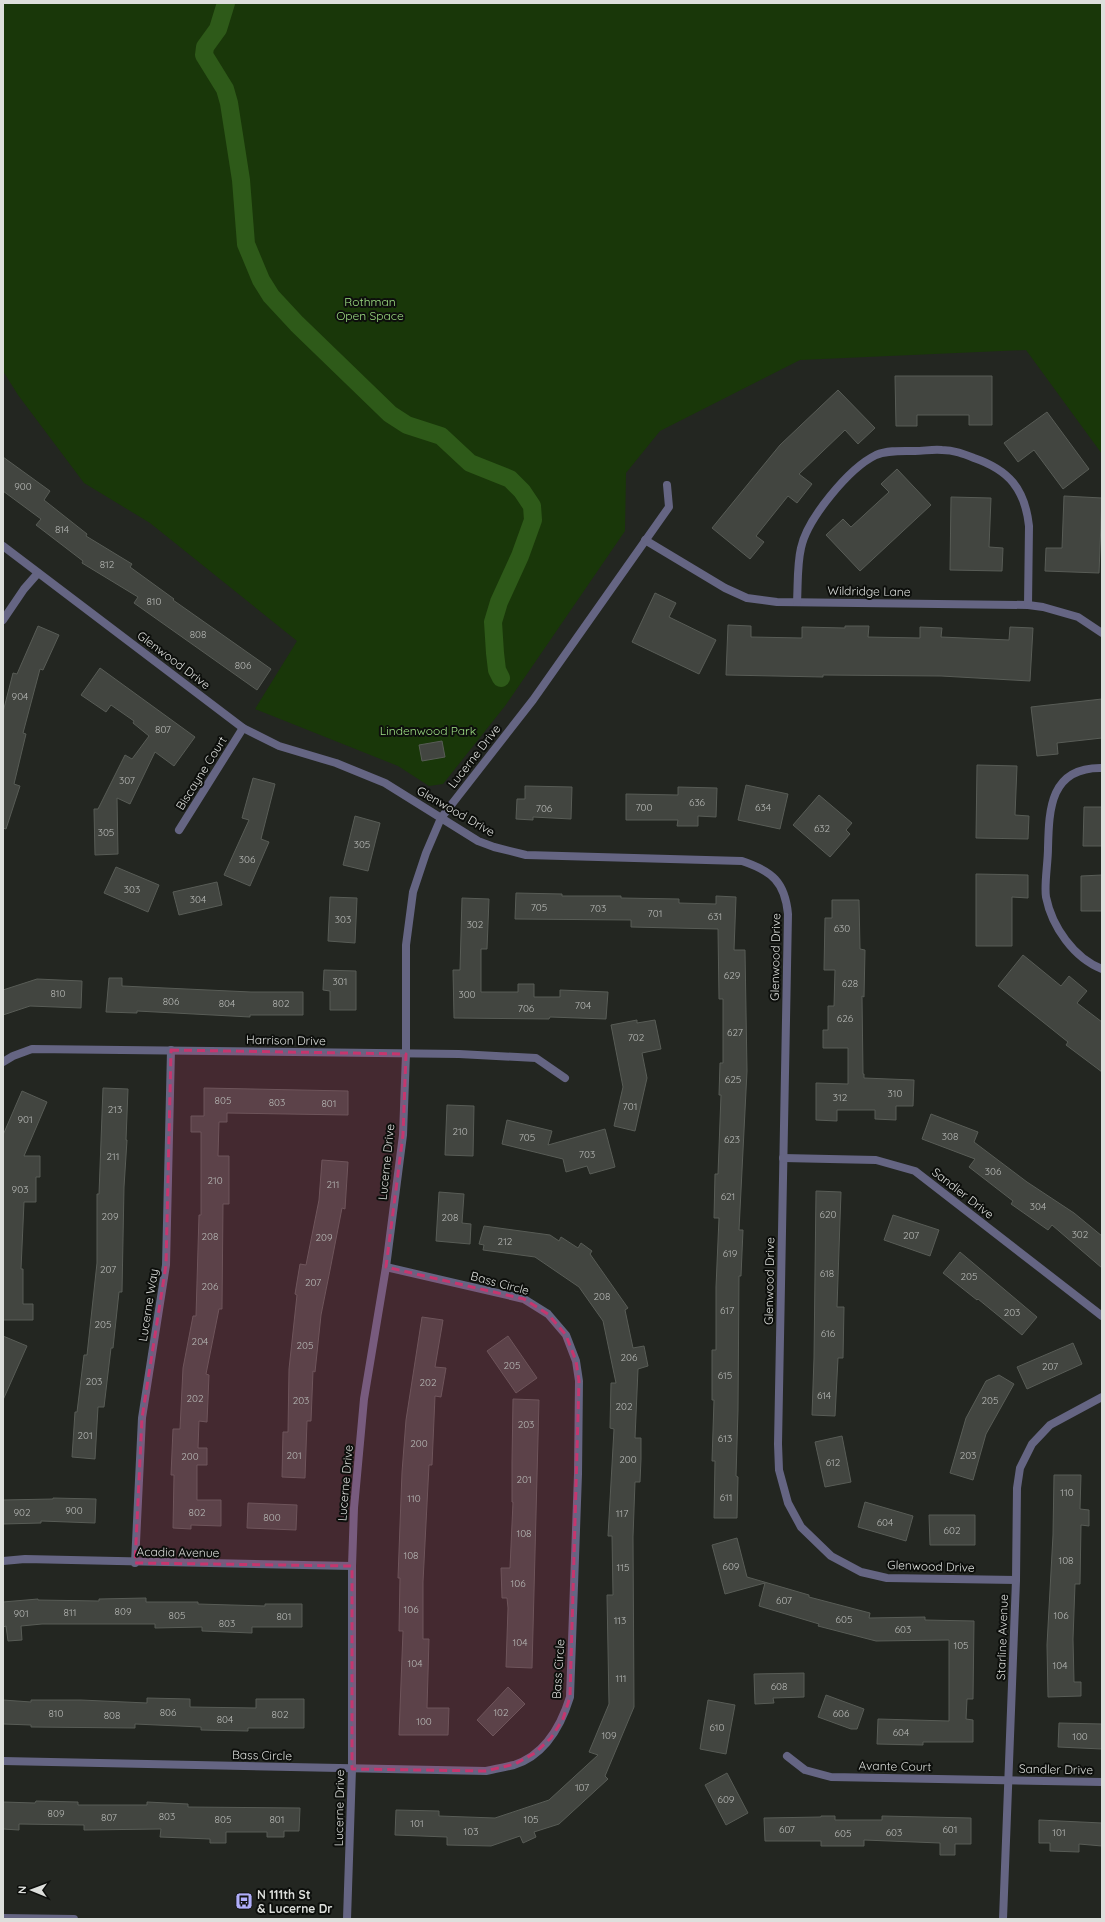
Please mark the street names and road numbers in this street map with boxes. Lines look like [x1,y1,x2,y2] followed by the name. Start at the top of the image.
[827,583,911,599] street label: Wildridge Lane
[134,628,214,692] street label: Glenwood Drive
[444,721,504,791] street label: Lucerne Drive
[172,733,230,813] street label: Biscayne Court
[414,783,498,840] street label: Glenwood Drive
[767,913,783,1001] street label: Glenwood Drive
[246,1032,326,1048] street label: Harrison Drive
[375,1123,397,1201] street label: Lucerne Drive
[929,1164,997,1222] street label: Sandler Drive
[761,1237,777,1325] street label: Glenwood Drive
[135,1268,161,1342] street label: Lucerne Way
[469,1268,531,1298] street label: Bass Circle
[334,1444,356,1522] street label: Lucerne Drive
[137,1544,220,1560] street label: Acadia Avenue
[887,1557,975,1575] street label: Glenwood Drive
[993,1594,1011,1680] street label: Starline Avenue
[548,1638,568,1699] street label: Bass Circle
[232,1747,292,1763] street label: Bass Circle
[859,1758,931,1774] street label: Avante Court
[1019,1761,1094,1777] street label: Sandler Drive
[331,1769,347,1846] street label: Lucerne Drive

